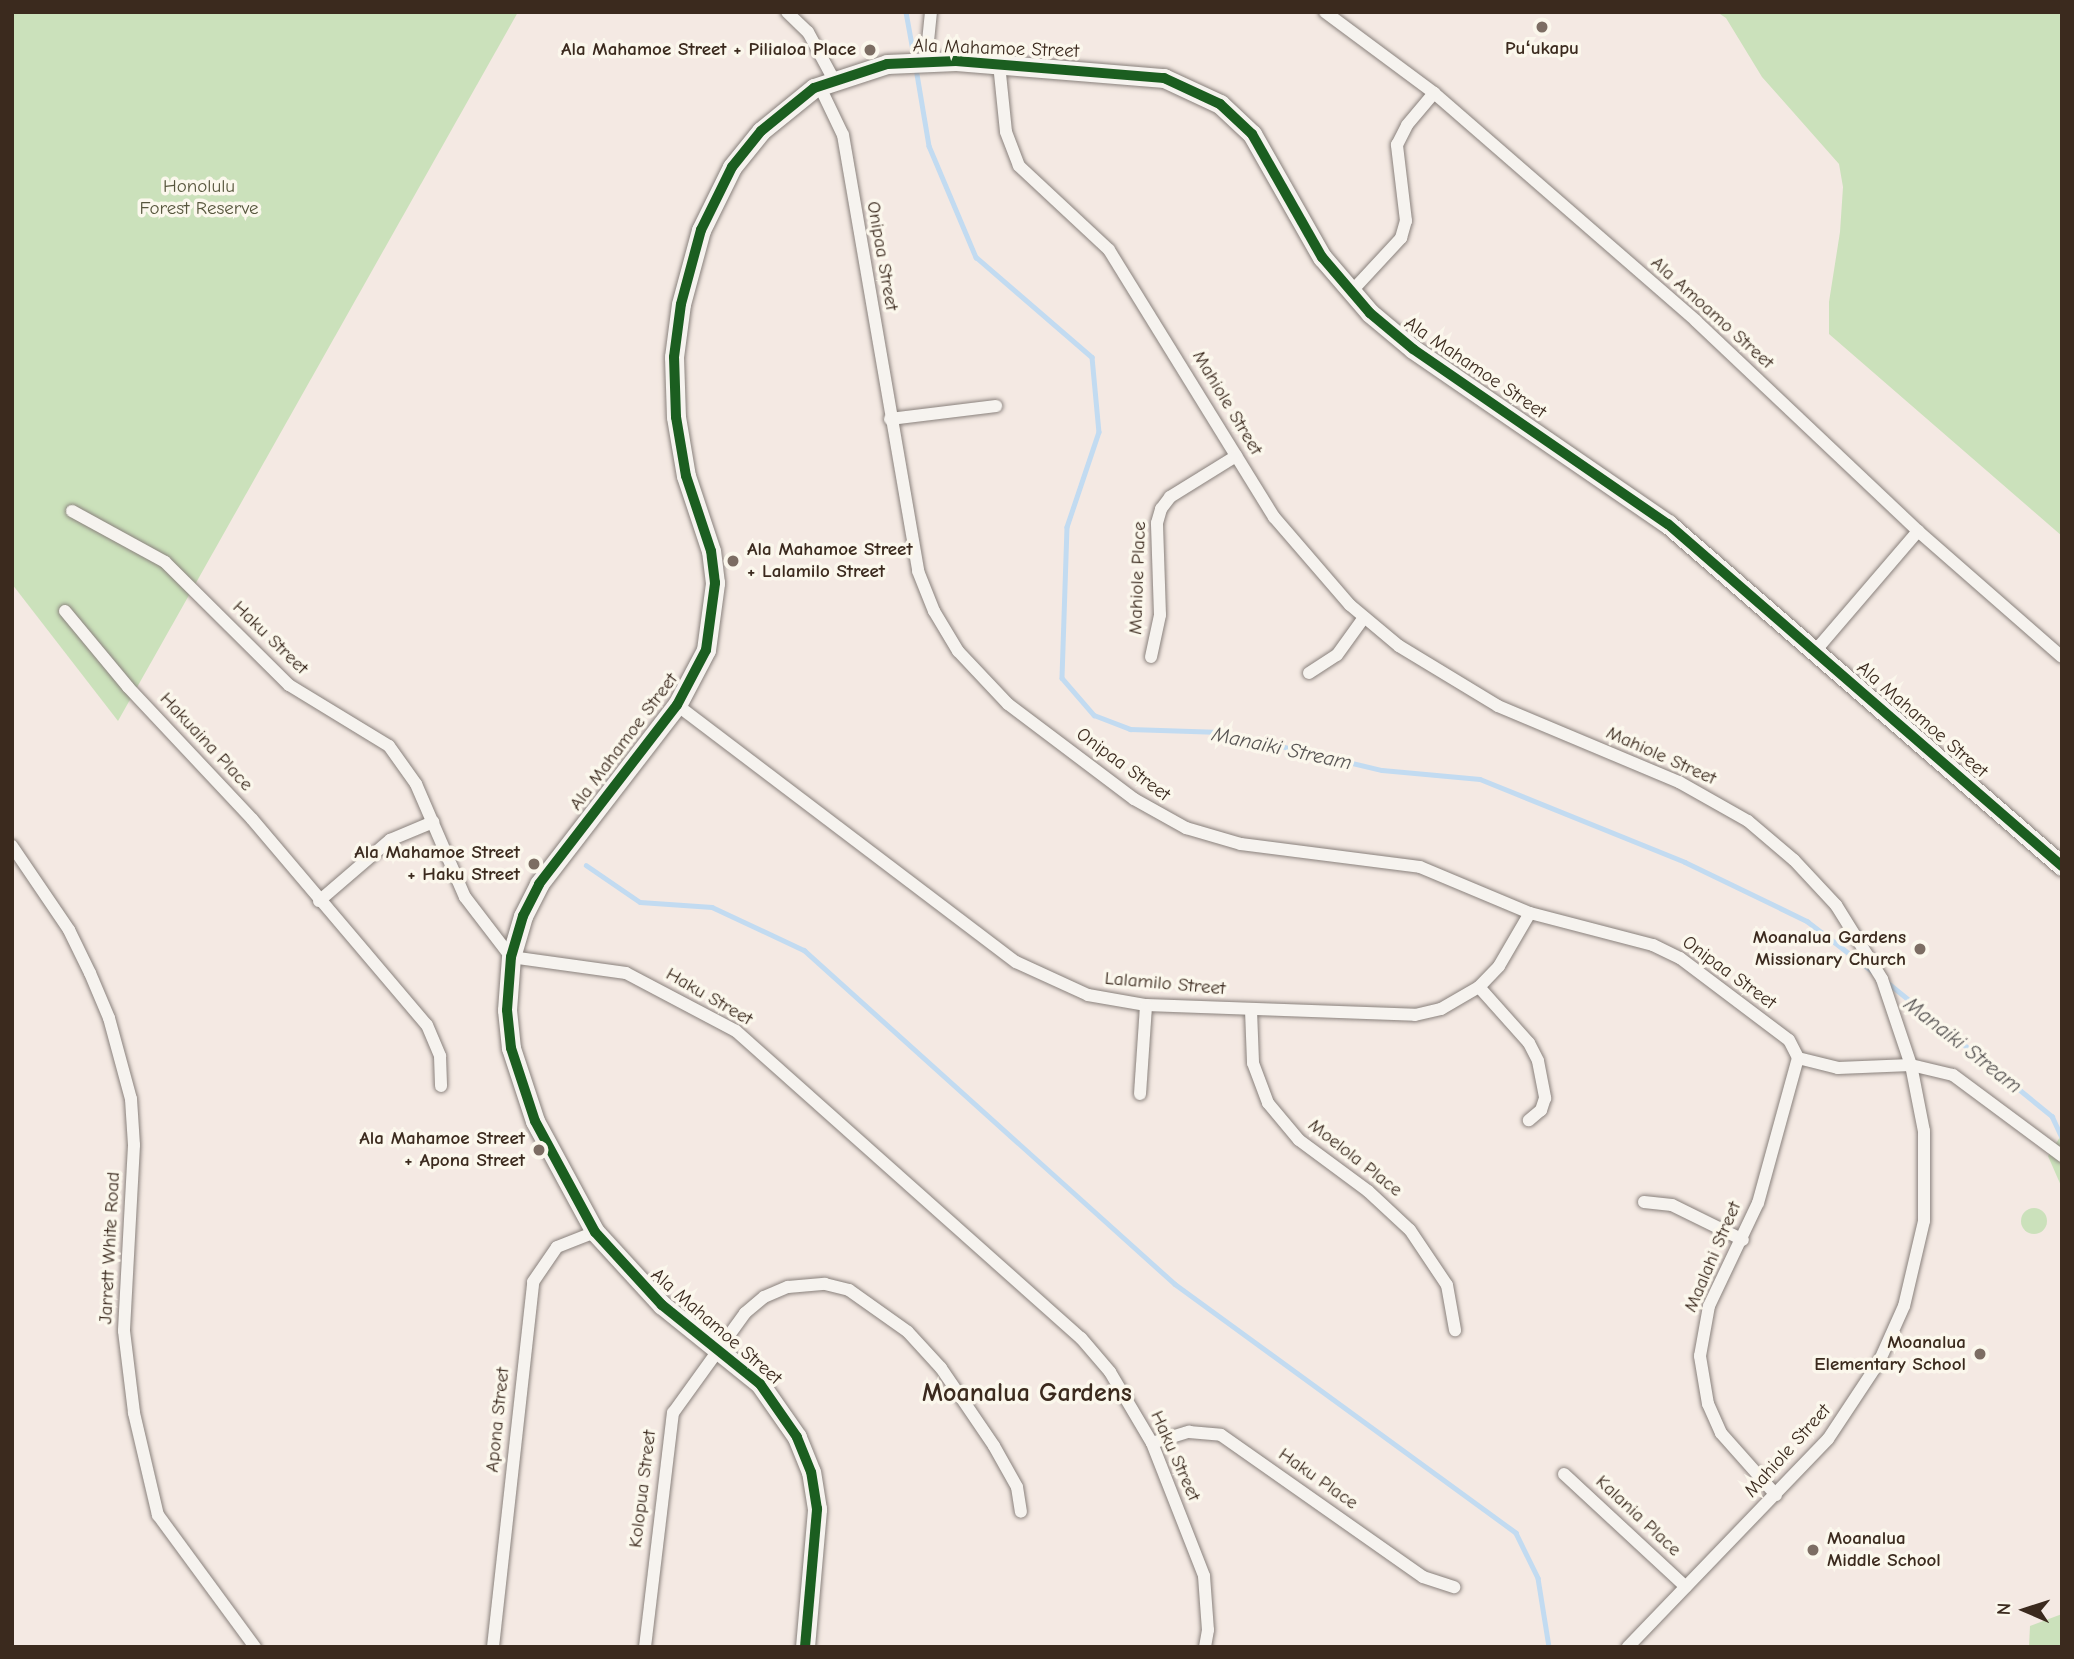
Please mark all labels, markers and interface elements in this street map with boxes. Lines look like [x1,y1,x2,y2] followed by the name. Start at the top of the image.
[1534,19,1550,35] marker: Puʻukapu
[913,35,1079,63] street label: Ala Mahamoe Street
[1505,38,1579,60] place label: Puʻukapu
[561,39,856,61] place label: Ala Mahamoe Street + Pilialoa Place
[862,42,878,58] marker: Ala Mahamoe Street + Pilialoa Place
[140,176,258,220] park label: Honolulu Forest Reserve
[861,200,903,312] street label: Onipaa Street
[1646,252,1778,374] street label: Ala Amoamo Street
[1400,312,1550,424] street label: Ala Mahamoe Street
[1187,347,1267,459] street label: Mahiole Street
[1125,521,1151,635] street label: Mahiole Place
[747,539,913,583] place label: Ala Mahamoe Street + Lalamilo Street
[725,553,741,569] marker: Ala Mahamoe Street + Lalamilo Street
[227,596,313,680] street label: Haku Street
[1852,657,1992,783] street label: Ala Mahamoe Street
[565,669,683,815] street label: Ala Mahamoe Street
[155,688,257,796] street label: Hakuaina Place
[1210,721,1354,775] water label: Manaiki Stream
[1603,722,1719,790] street label: Mahiole Street
[1072,723,1174,807] street label: Onipaa Street
[354,842,520,886] place label: Ala Mahamoe Street + Haku Street
[526,856,542,872] marker: Ala Mahamoe Street + Haku Street
[1753,927,1906,971] place label: Moanalua Gardens Missionary Church
[1678,931,1780,1015] street label: Onipaa Street
[1912,941,1928,957] marker: Moanalua Gardens Missionary Church
[662,963,756,1031] street label: Haku Street
[1104,967,1226,1001] street label: Lalamilo Street
[1899,991,2027,1099] water label: Manaiki Stream
[1303,1114,1407,1202] street label: Moelola Place
[359,1128,525,1172] place label: Ala Mahamoe Street + Apona Street
[531,1142,547,1158] marker: Ala Mahamoe Street + Apona Street
[95,1171,125,1325] street label: Jarrett White Road
[1679,1198,1747,1316] street label: Maalahi Street
[646,1264,786,1390] street label: Ala Mahamoe Street
[1814,1332,1966,1376] place label: Moanalua Elementary School
[1972,1346,1988,1362] marker: Moanalua Elementary School
[481,1366,515,1474] street label: Apona Street
[922,1378,1132,1410] district label: Moanalua Gardens
[1740,1400,1836,1502] street label: Mahiole Street
[1145,1407,1205,1505] street label: Haku Street
[624,1429,662,1549] street label: Kolopua Street
[1274,1443,1362,1515] street label: Haku Place
[1590,1471,1686,1561] street label: Kalania Place
[1827,1528,1941,1572] place label: Moanalua Middle School
[1805,1542,1821,1558] marker: Moanalua Middle School
[1990,1575,2060,1645] north arrow
[1993,1602,2015,1616] text: N

